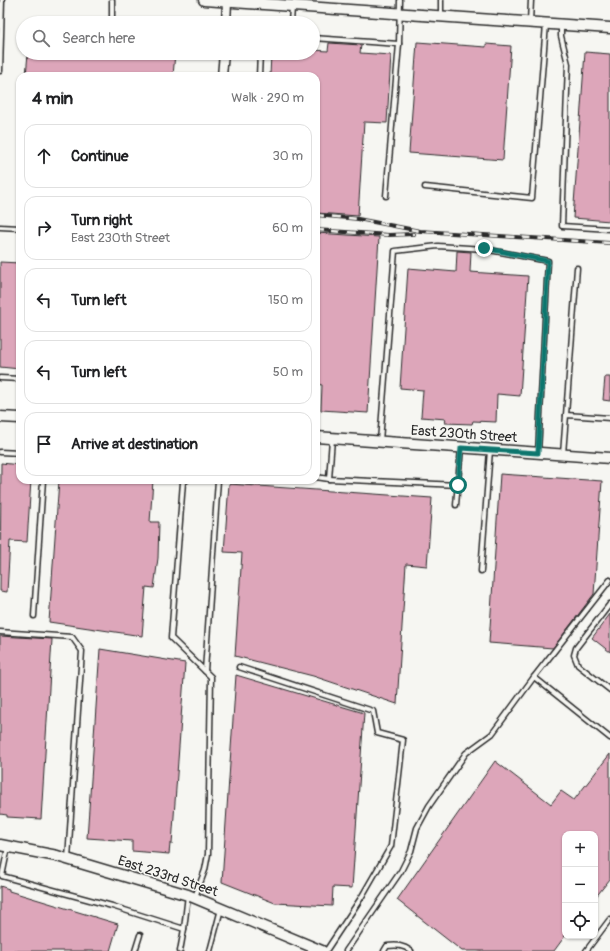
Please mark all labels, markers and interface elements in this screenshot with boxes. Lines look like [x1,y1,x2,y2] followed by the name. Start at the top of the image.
[16,16,320,60] search box
[30,27,52,49] icon: search
[62,29,135,48] text: Search here
[32,88,73,109] text: 4 min
[231,90,304,106] text: Walk · 290 m
[33,145,55,167] icon: ahead
[71,147,129,166] text: Continue
[273,148,303,164] text: 30 m
[71,211,132,230] text: Turn right
[33,217,55,239] icon: right
[272,220,303,236] text: 60 m
[71,230,170,246] text: East 230th Street
[475,239,493,257] route end
[33,289,55,311] icon: left
[71,291,127,310] text: Turn left
[268,292,303,308] text: 150 m
[33,361,55,383] icon: left
[71,363,127,382] text: Turn left
[273,364,303,380] text: 50 m
[410,422,518,446] street label: East 230th Street
[33,433,55,455] icon: arrive
[71,435,198,454] text: Arrive at destination
[449,476,467,494] route start
[562,831,598,939] map controls
[562,831,598,867] button: +
[116,852,221,900] street label: East 233rd Street
[562,867,598,903] button: −
[562,903,598,939] button: locate

